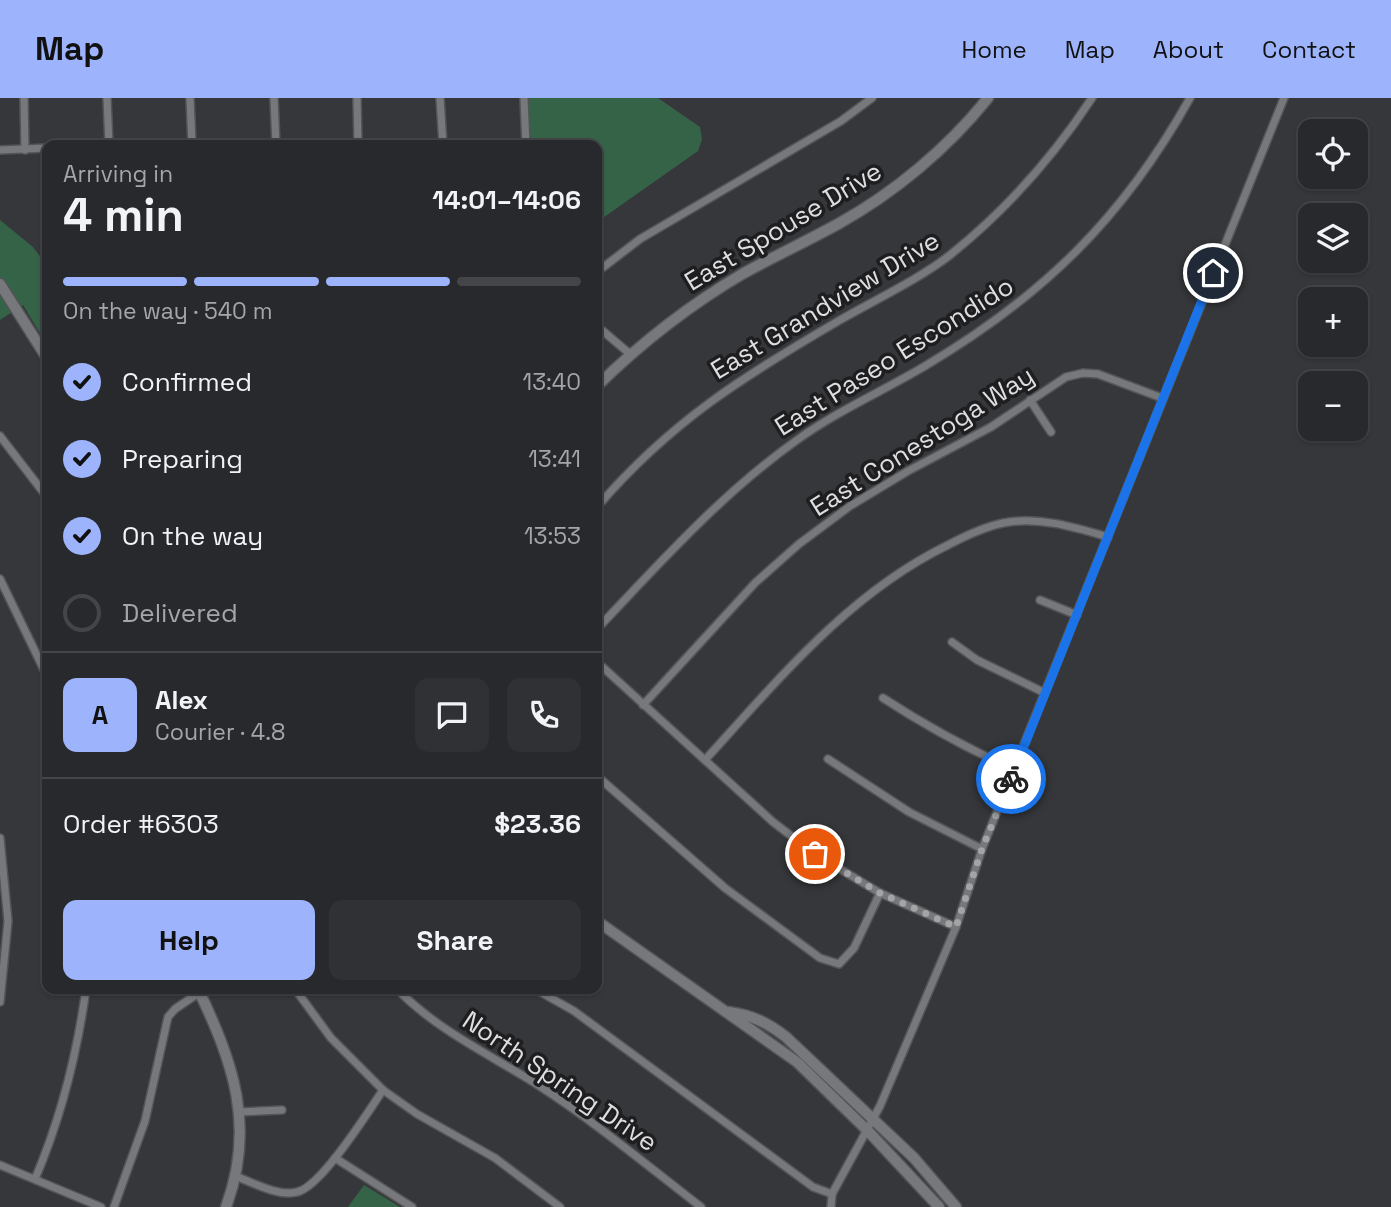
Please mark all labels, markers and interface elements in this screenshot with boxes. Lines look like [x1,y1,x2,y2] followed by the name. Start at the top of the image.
[35,28,104,70] text: Map
[961,34,1027,65] text: Home
[1065,34,1115,65] text: Map
[1153,34,1224,65] text: About
[1262,34,1356,65] text: Contact
[1298,119,1368,441] map controls
[1298,119,1368,189] button: locate
[678,154,888,298] street label: East Spouse Drive
[63,159,173,189] text: Arriving in
[432,183,581,217] text: 14:01–14:06
[63,186,184,244] text: 4 min
[1298,203,1368,273] button: layers
[704,223,946,387] street label: East Grandview Drive
[1183,243,1243,303] pin
[1194,254,1232,292] icon: home
[768,269,1020,443] street label: East Paseo Escondido
[1298,287,1368,357] button: +
[63,296,273,326] text: On the way · 540 m
[804,358,1040,524] street label: East Conestoga Way
[63,363,101,401] icon: check
[122,365,252,399] text: Confirmed
[523,367,581,397] text: 13:40
[1298,371,1368,441] button: −
[63,440,101,478] icon: check
[122,442,243,476] text: Preparing
[528,444,581,474] text: 13:41
[63,517,101,555] icon: check
[122,519,263,553] text: On the way
[524,521,581,551] text: 13:53
[122,596,238,630] text: Delivered
[415,678,489,752] button: chat
[507,678,581,752] button: phone
[155,683,208,717] text: Alex
[92,698,108,732] text: A
[155,717,285,747] text: Courier · 4.8
[976,744,1046,814] courier
[992,760,1030,798] icon: bike
[63,807,219,841] text: Order #6303
[494,807,581,841] text: $23.36
[785,824,845,884] pin
[796,835,834,873] icon: bag
[63,900,315,980] button: Help
[329,900,581,980] button: Share
[456,1003,664,1159] street label: North Spring Drive

